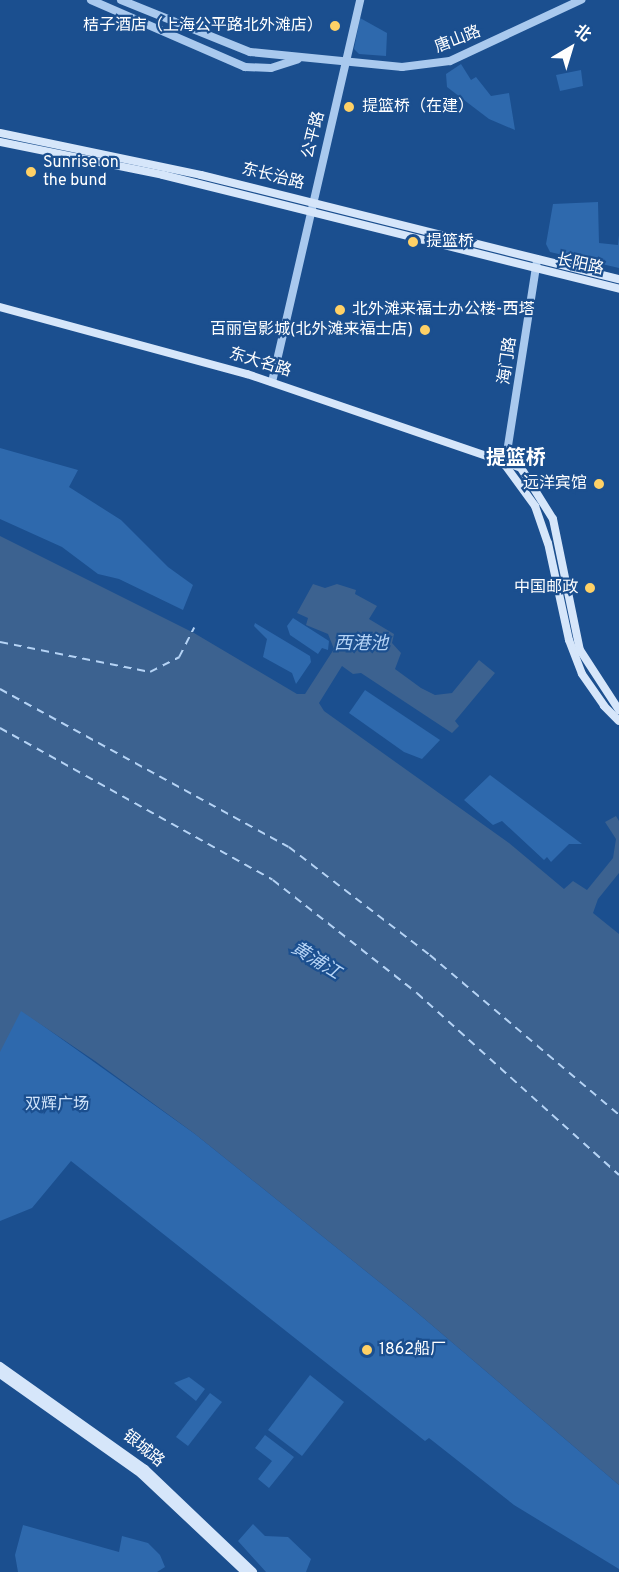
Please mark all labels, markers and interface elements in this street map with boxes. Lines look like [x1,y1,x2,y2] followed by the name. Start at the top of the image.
[83,16,323,36] place label: 桔子酒店（上海公平路北外滩店）
[541,18,601,78] north arrow
[328,19,342,33] marker: 桔子酒店（上海公平路北外滩店）
[570,21,595,47] text: 北
[432,22,484,58] street label: 唐山路
[362,97,474,117] place label: 提篮桥（在建）
[340,98,358,116] marker: 提篮桥（在建）
[299,109,329,161] street label: 公平路
[43,153,119,191] place label: Sunrise on the bund
[240,160,306,194] street label: 东长治路
[24,165,38,179] marker: Sunrise on the bund
[426,232,474,252] place label: 提篮桥
[404,233,422,251] marker: 提篮桥
[555,251,605,279] street label: 长阳路
[352,300,534,320] place label: 北外滩来福士办公楼-西塔
[333,303,347,317] marker: 北外滩来福士办公楼-西塔
[210,320,413,340] place label: 百丽宫影城(北外滩来福士店)
[418,323,432,337] marker: 百丽宫影城(北外滩来福士店)
[495,336,521,386] street label: 海门路
[227,344,293,382] street label: 东大名路
[486,447,546,471] district label: 提篮桥
[523,474,587,494] place label: 远洋宾馆
[592,477,606,491] marker: 远洋宾馆
[514,578,578,598] place label: 中国邮政
[583,581,597,595] marker: 中国邮政
[334,634,388,656] water label: 西港池
[286,939,344,985] water label: 黄浦江
[25,1095,89,1115] park label: 双辉广场
[379,1340,446,1360] place label: 1862船厂
[360,1343,374,1357] marker: 1862船厂
[118,1426,168,1472] street label: 银城路

